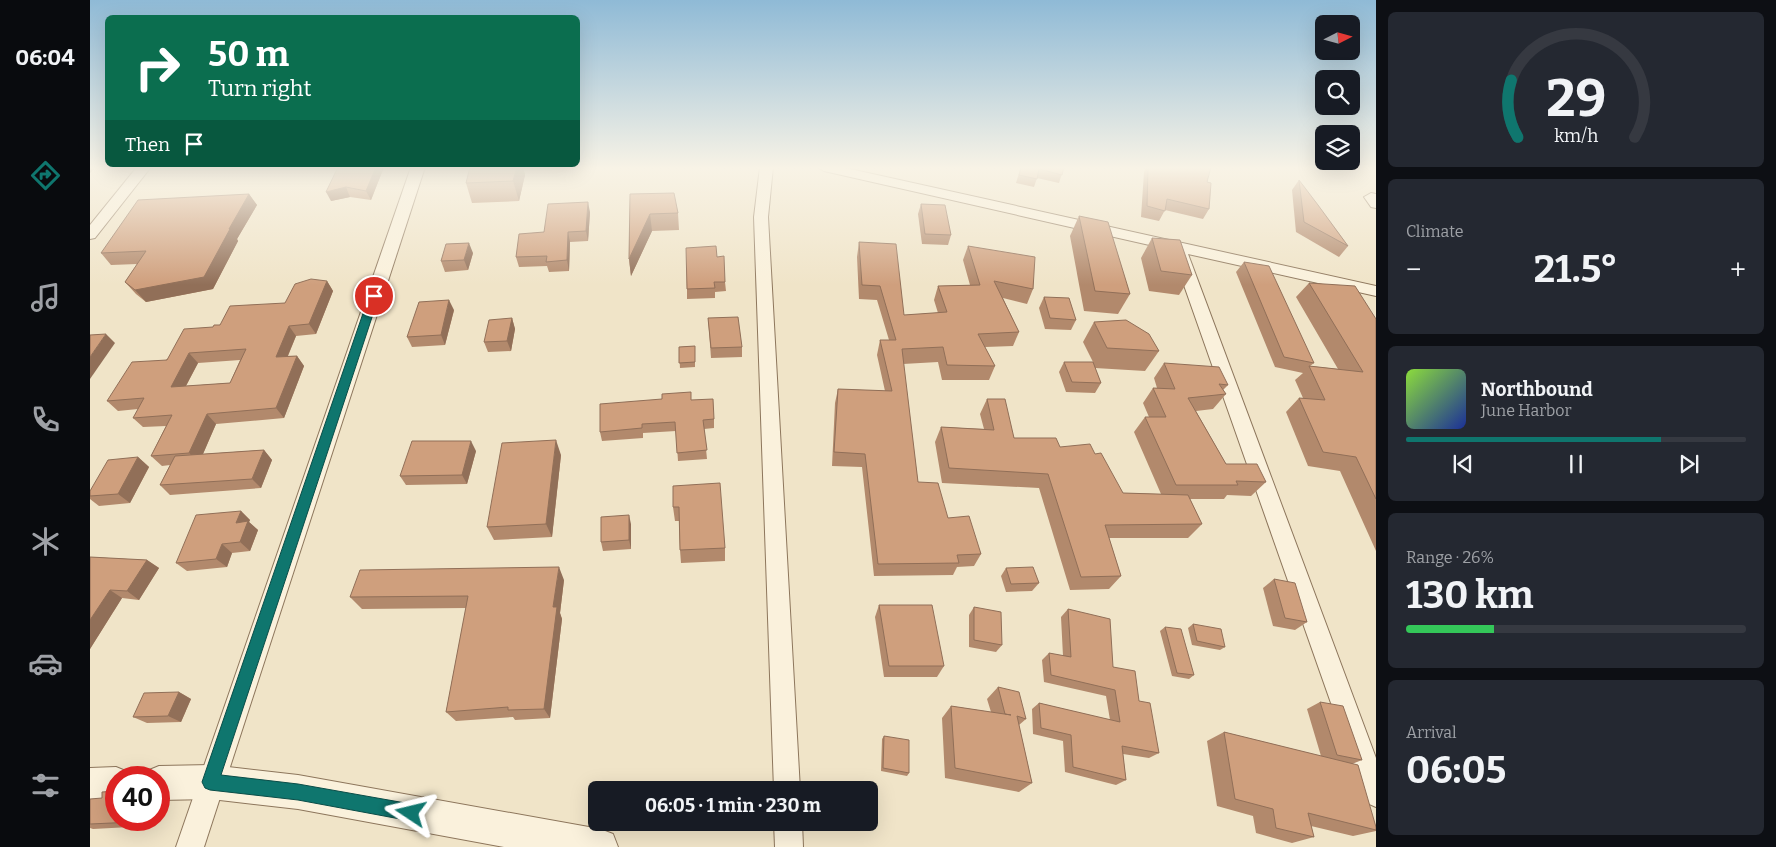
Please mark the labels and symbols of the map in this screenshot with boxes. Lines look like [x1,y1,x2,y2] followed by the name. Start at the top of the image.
[1315,15,1360,60] north arrow
[353,275,395,317] pin
[105,766,170,831] speed limit sign: 40
[384,786,436,838] position arrow

